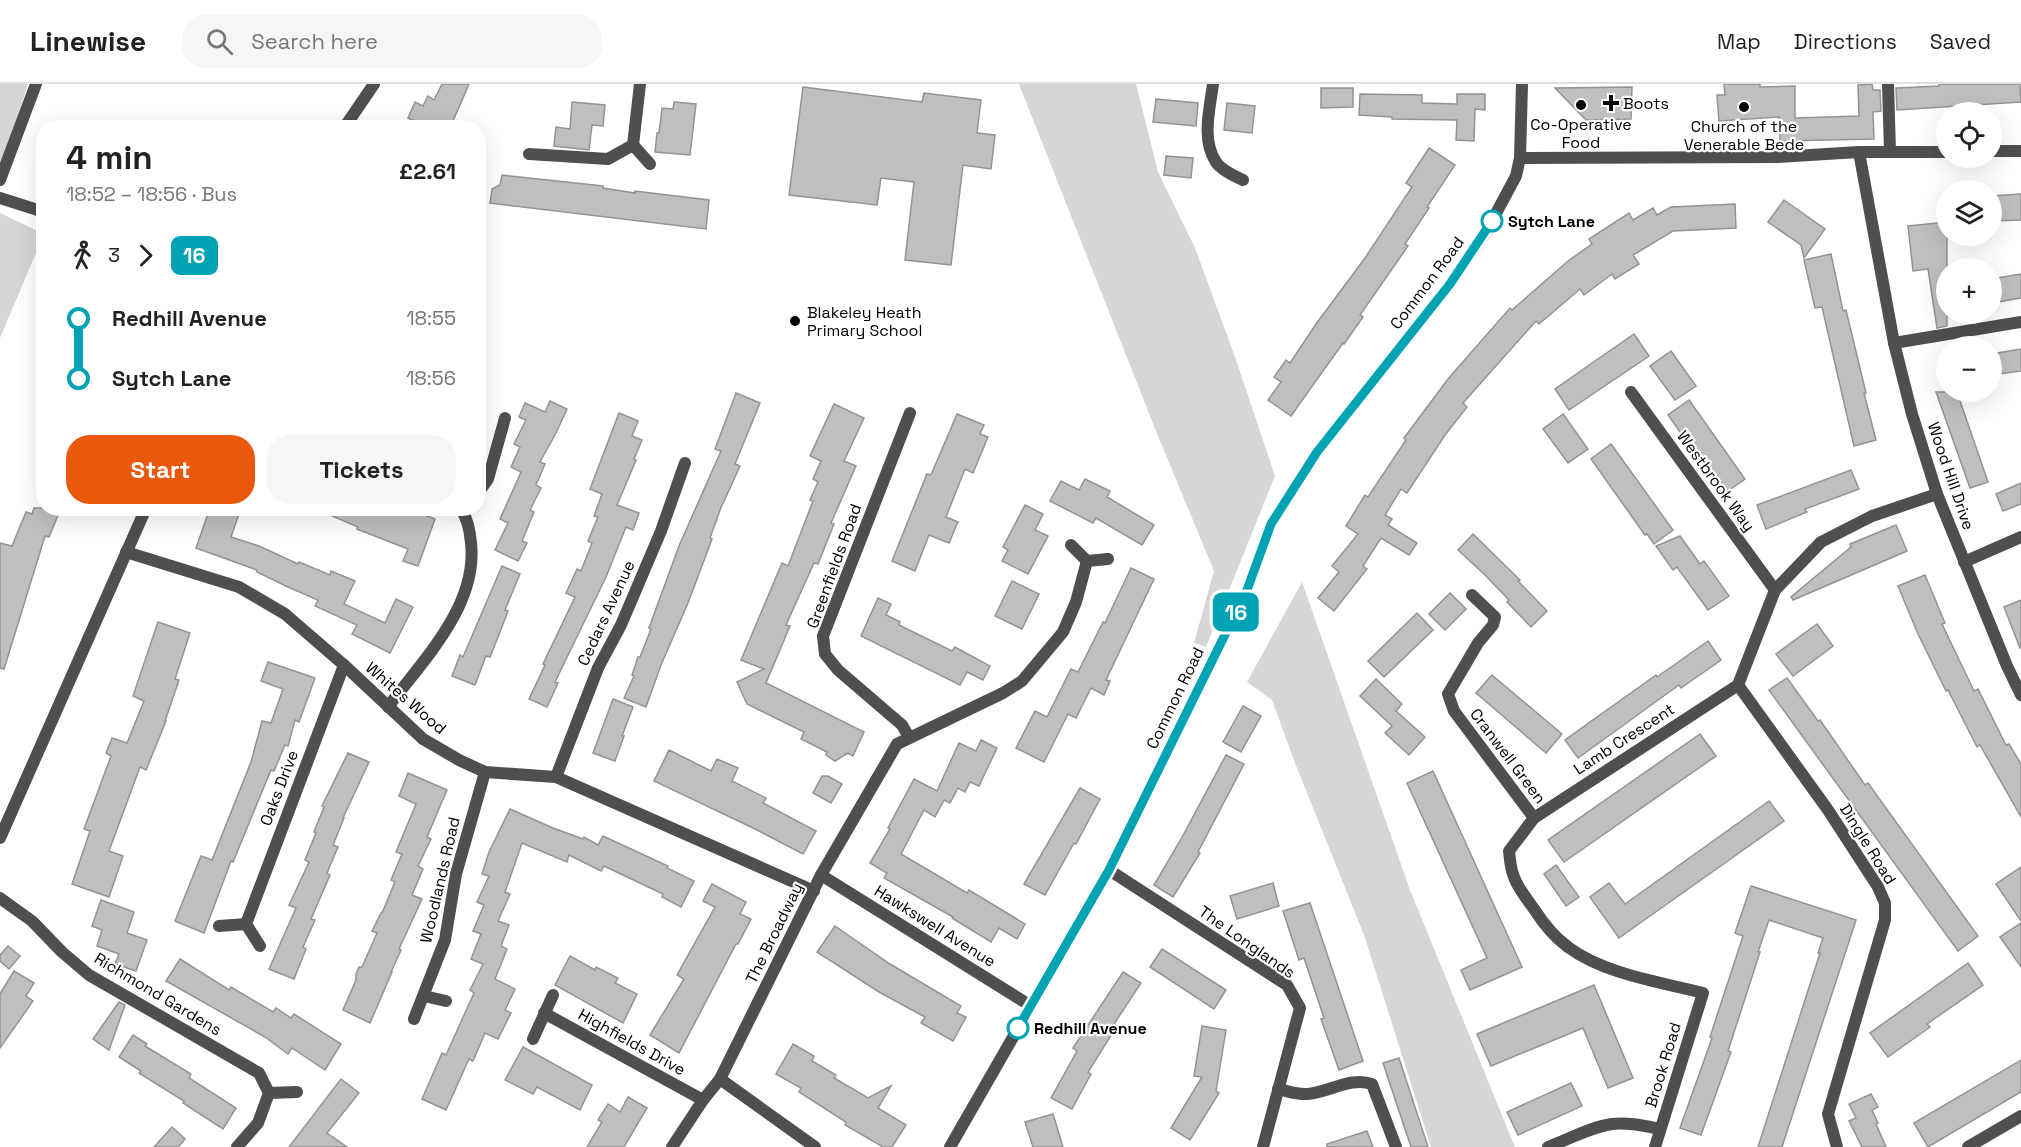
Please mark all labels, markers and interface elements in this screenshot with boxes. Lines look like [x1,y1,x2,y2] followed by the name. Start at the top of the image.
[182,14,602,68] search box
[30,23,146,59] text: Linewise
[203,25,236,58] icon: search
[251,27,378,55] text: Search here
[1717,28,1761,55] text: Map
[1794,28,1897,55] text: Directions
[1930,28,1991,55] text: Saved
[1623,93,1669,114] place label: Boots
[1604,96,1618,110] marker: Boots
[1574,98,1588,112] marker: Co-Operative Food
[1737,100,1751,114] marker: Church of the Venerable Bede
[1936,102,2002,402] map controls
[1936,102,2002,168] button: locate
[1530,114,1632,153] place label: Co-Operative Food
[1684,116,1804,155] place label: Church of the Venerable Bede
[66,137,153,179] text: 4 min
[399,157,456,185] text: £2.61
[1936,180,2002,246] button: layers
[66,181,237,207] text: 18:52 – 18:56 · Bus
[1481,210,1503,232] marker: Sytch Lane
[1508,211,1595,232] place label: Sytch Lane
[1385,232,1469,334] street label: Common Road
[66,239,99,272] icon: walk
[129,239,162,272] icon: forward
[108,242,120,268] text: 3
[183,242,206,269] text: 16
[1936,258,2002,324] button: +
[807,302,922,341] place label: Blakeley Heath Primary School
[112,304,267,332] text: Redhill Avenue
[406,305,456,331] text: 18:55
[788,314,802,328] marker: Blakeley Heath Primary School
[1936,336,2002,402] button: −
[112,364,231,392] text: Sytch Lane
[406,365,456,391] text: 18:56
[1923,419,1979,533] street label: Wood Hill Drive
[1672,426,1760,536] street label: Westbrook Way
[66,435,255,504] button: Start
[267,435,456,504] button: Tickets
[802,501,866,631] street label: Greenfields Road
[572,557,640,669] street label: Cedars Avenue
[1209,592,1263,632] line badge: 16
[1225,599,1247,626] text: 16
[1141,644,1209,752] street label: Common Road
[361,657,451,739] street label: Whites Wood
[1570,699,1678,779] street label: Lamb Crescent
[1465,704,1551,808] street label: Cranwell Green
[255,747,303,829] street label: Oaks Drive
[1835,800,1901,888] street label: Dingle Road
[415,815,465,945] street label: Woodlands Road
[741,879,807,987] street label: The Broadway
[870,880,1000,972] street label: Hawkswell Avenue
[1195,901,1299,983] street label: The Longlands
[91,948,225,1040] street label: Richmond Gardens
[575,1004,689,1080] street label: Highfields Drive
[1007,1017,1029,1039] marker: Redhill Avenue
[1034,1018,1147,1039] place label: Redhill Avenue
[1640,1020,1686,1110] street label: Brook Road

